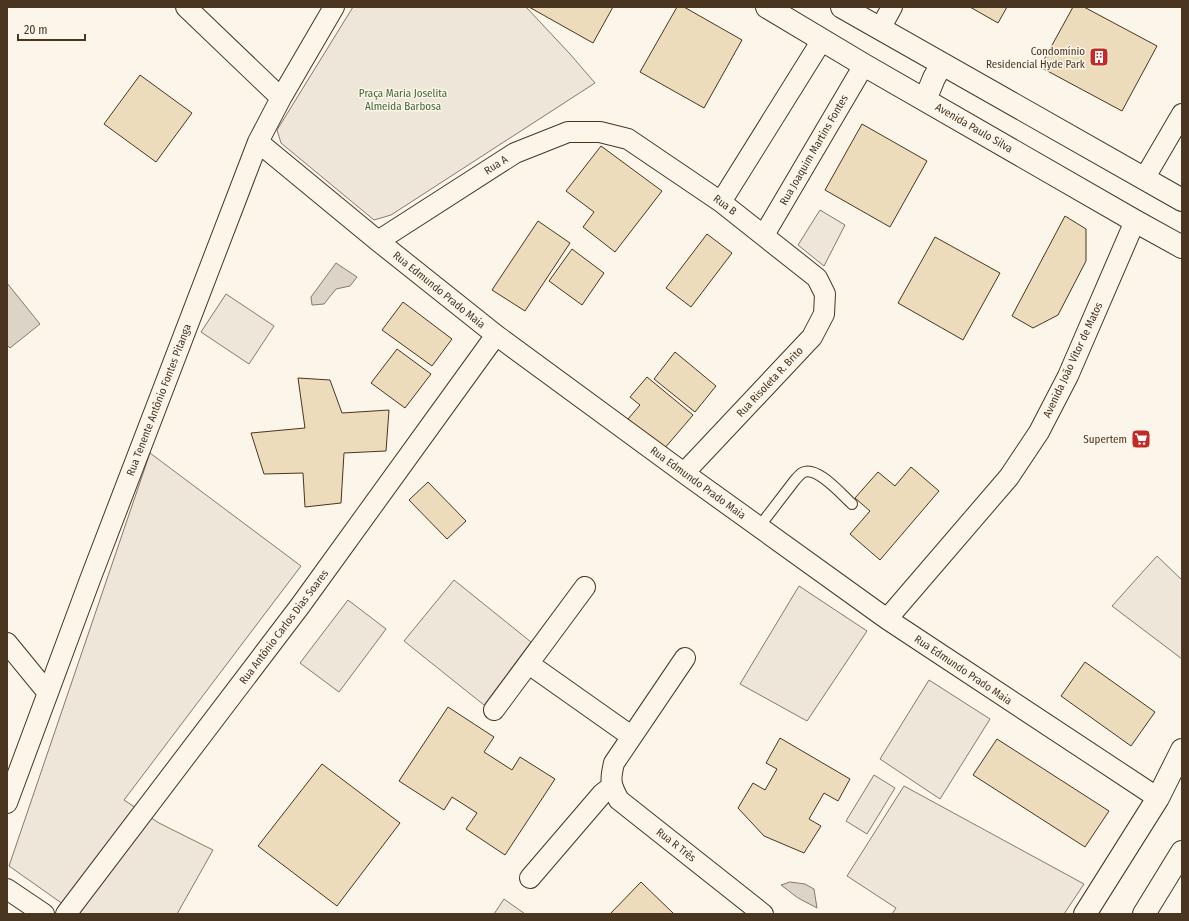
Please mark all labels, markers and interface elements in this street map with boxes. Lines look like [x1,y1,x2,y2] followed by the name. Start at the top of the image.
[18,16,85,42] scale bar
[24,23,48,37] text: 20 m
[986,45,1086,71] place label: Condomínio Residencial Hyde Park
[1088,46,1110,68] building icon: Condomínio Residencial Hyde Park
[359,87,447,113] park label: Praça Maria Joselita Almeida Barbosa
[777,92,851,208] street label: Rua Joaquim Martins Fontes
[933,101,1015,155] street label: Avenida Paulo Silva
[482,152,510,177] street label: Rua A
[711,192,739,218] street label: Rua B
[390,249,488,331] street label: Rua Edmundo Prado Maia
[1040,300,1106,420] street label: Avenida João Vitor de Matos
[124,322,194,478] street label: Rua Tenente Antônio Fontes Pitanga
[734,344,806,420] street label: Rua Risoleta R. Brito
[1130,428,1152,450] supermarket icon: Supertem
[1083,433,1127,446] place label: Supertem
[648,444,748,522] street label: Rua Edmundo Prado Maia
[237,567,332,687] street label: Rua Antônio Carlos Dias Soares
[912,632,1014,708] street label: Rua Edmundo Prado Maia
[654,825,699,865] street label: Rua R Três

